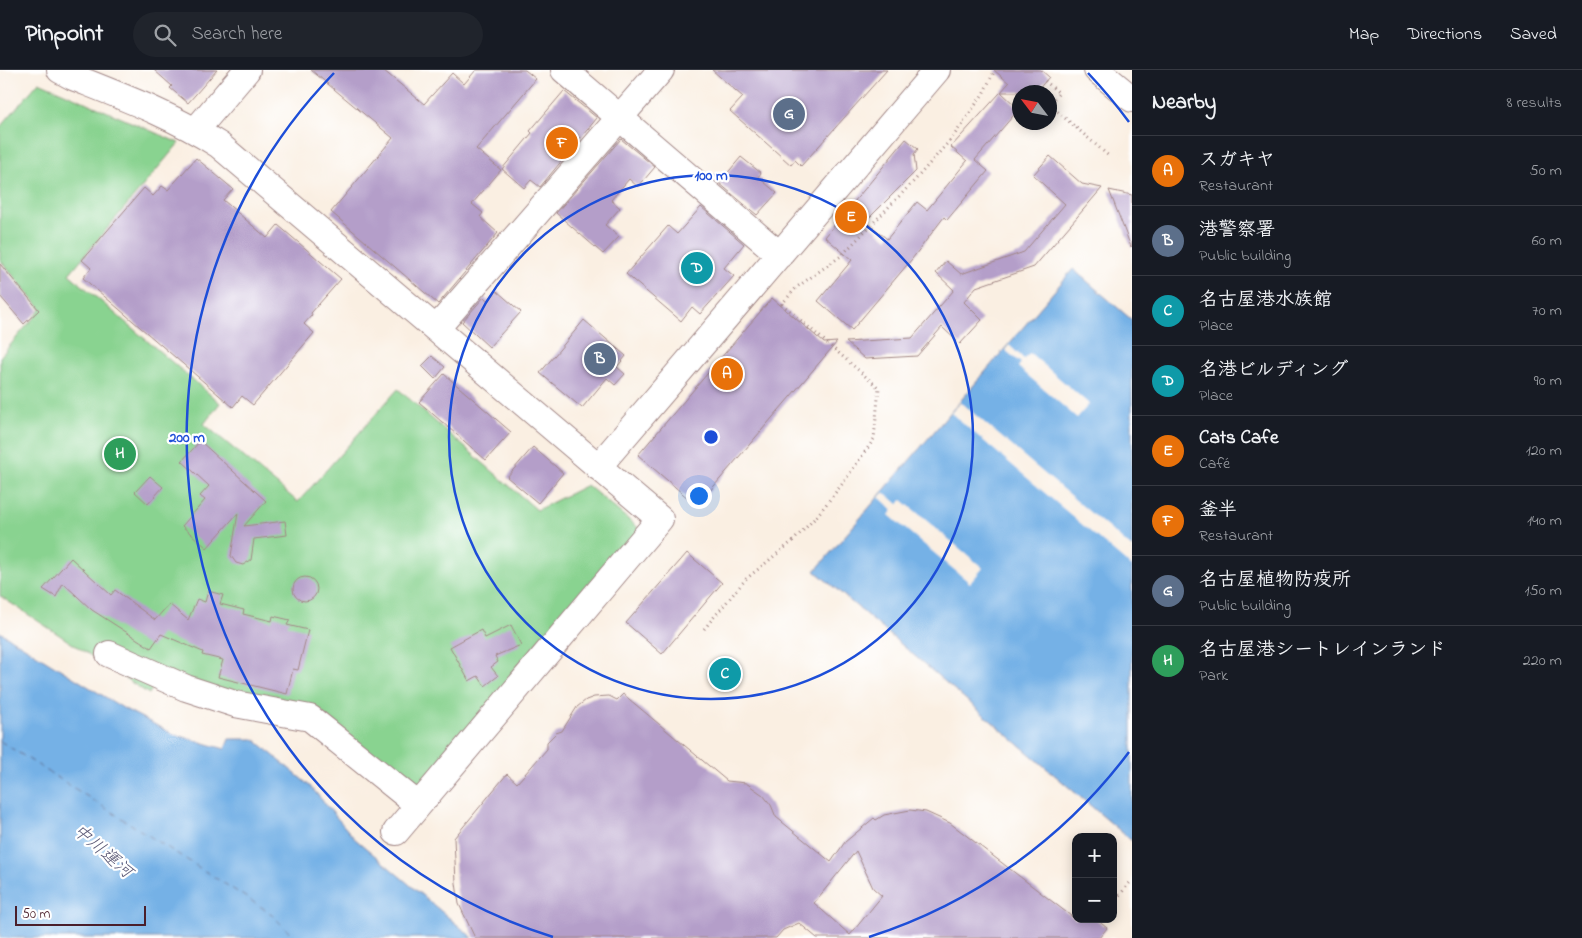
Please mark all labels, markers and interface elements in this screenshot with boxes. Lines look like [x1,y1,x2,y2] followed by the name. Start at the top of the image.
[133,12,483,57] search box
[25,17,103,52] text: Pinpoint
[151,21,179,49] icon: search
[191,21,282,48] text: Search here
[1349,22,1379,48] text: Map
[1407,22,1482,48] text: Directions
[1510,22,1557,48] text: Saved
[1012,85,1057,130] north arrow
[1152,88,1216,118] text: Nearby
[1506,91,1562,115] text: 8 results
[773,95,805,133] pin: G
[546,124,578,162] pin: F
[1199,147,1275,174] text: スガキヤ
[1163,159,1173,183] text: A
[1530,159,1562,183] text: 50 m
[694,165,728,187] text: 100 m
[1199,174,1273,198] text: Restaurant
[835,198,867,236] pin: E
[1199,217,1275,244] text: 港警察署
[1163,229,1173,253] text: B
[1532,229,1562,253] text: 60 m
[1199,244,1291,268] text: Public building
[681,249,713,287] pin: D
[1199,287,1332,314] text: 名古屋港水族館
[1164,299,1172,323] text: C
[1532,299,1562,323] text: 70 m
[1199,314,1233,338] text: Place
[584,340,616,378] pin: B
[711,355,743,393] pin: A
[1199,357,1348,384] text: 名港ビルディング
[1162,369,1174,393] text: D
[1534,369,1562,393] text: 90 m
[1199,384,1233,408] text: Place
[1199,425,1279,452] text: Cats Cafe
[168,427,205,449] text: 200 m
[702,428,720,446] centre of rings
[104,435,136,473] pin: H
[1163,439,1173,463] text: E
[1526,439,1562,463] text: 120 m
[1199,452,1230,476] text: Café
[686,483,712,509] your location
[1199,497,1237,524] text: 釜半
[1163,509,1173,533] text: F
[1527,509,1562,533] text: 140 m
[1199,524,1273,548] text: Restaurant
[1199,567,1351,594] text: 名古屋植物防疫所
[1163,579,1173,603] text: G
[1524,579,1562,603] text: 150 m
[1199,594,1291,618] text: Public building
[1199,637,1446,664] text: 名古屋港シートレインランド
[1163,649,1173,673] text: H
[1523,649,1562,673] text: 220 m
[709,655,741,693] pin: C
[1199,664,1228,688] text: Park
[66,819,140,887] water label: 中川運河
[1072,833,1117,923] map controls
[1072,833,1117,878] button: +
[1072,878,1117,923] button: −
[15,903,146,926] scale bar
[22,904,50,925] text: 50 m

